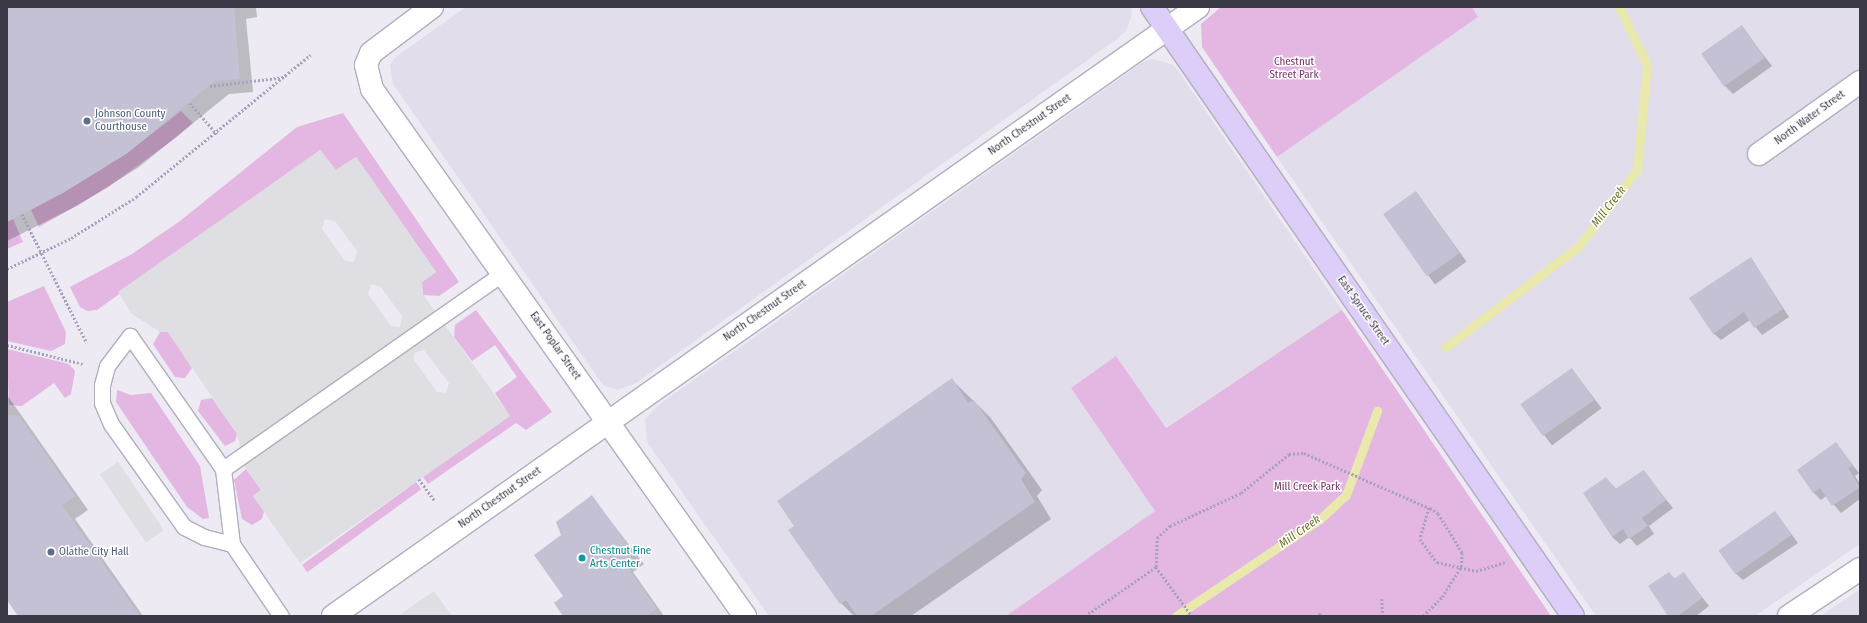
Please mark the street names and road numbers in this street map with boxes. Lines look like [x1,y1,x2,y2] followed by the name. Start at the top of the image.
[1772,88,1848,148] street label: North Water Street
[986,91,1074,159] street label: North Chestnut Street
[1334,274,1392,348] street label: East Spruce Street
[721,277,809,345] street label: North Chestnut Street
[527,309,583,383] street label: East Poplar Street
[456,464,544,532] street label: North Chestnut Street

